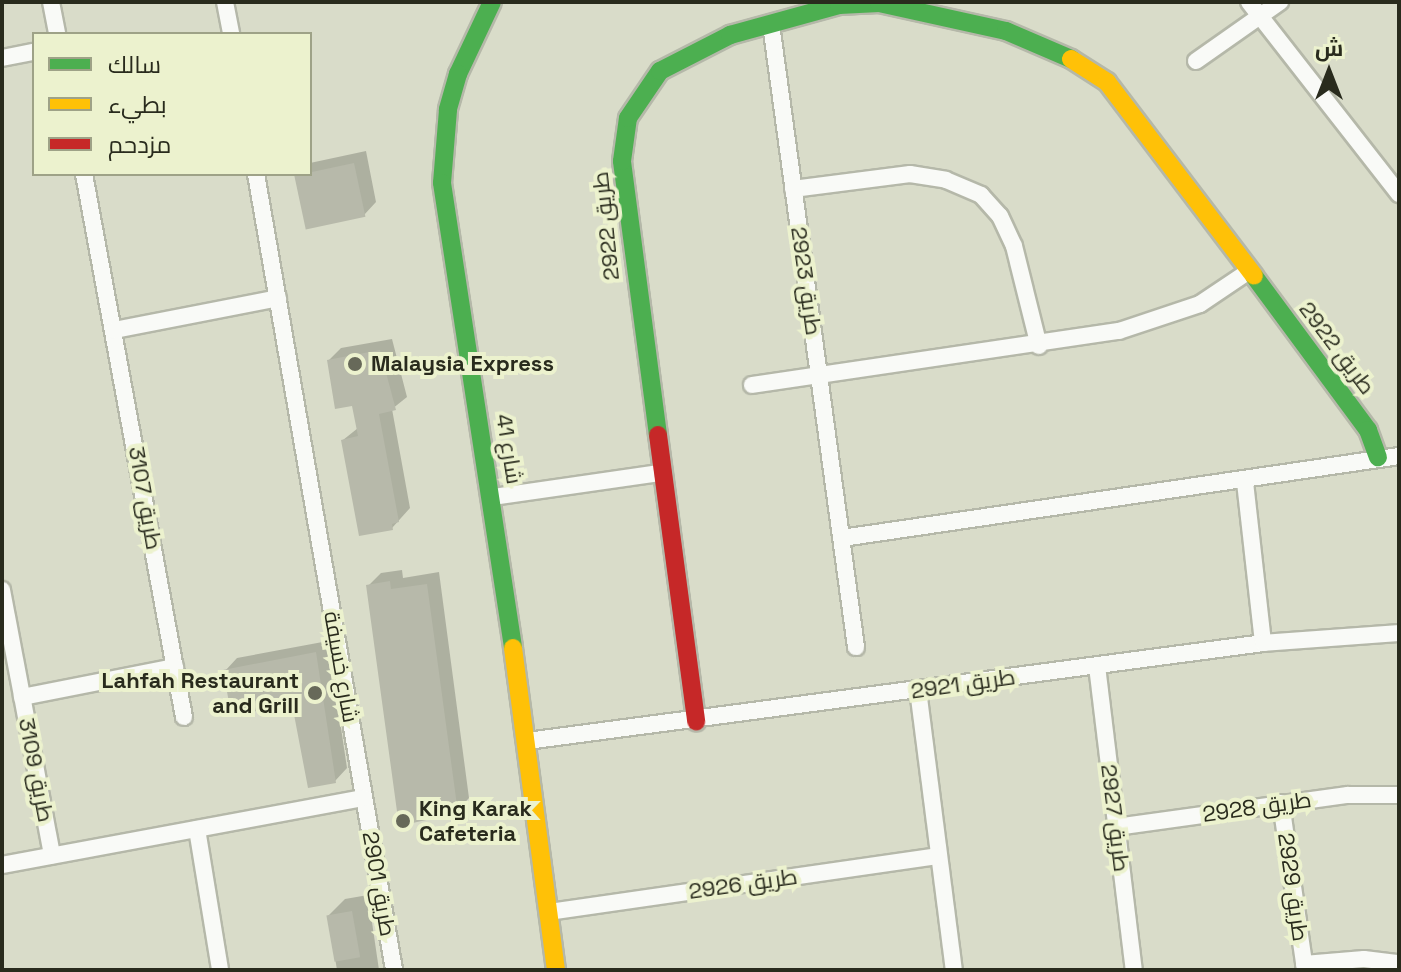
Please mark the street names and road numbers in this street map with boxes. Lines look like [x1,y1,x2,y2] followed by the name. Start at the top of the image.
[587,170,625,282] street label: طريق 2922
[785,225,827,337] street label: طريق 2923
[1294,296,1380,400] street label: طريق 2922
[490,412,528,486] street label: شارع 41
[123,444,167,552] street label: طريق 3107
[318,609,364,725] street label: شارع خسيفة
[909,664,1017,704] street label: طريق 2921
[13,716,59,824] street label: طريق 3109
[1095,763,1135,873] street label: طريق 2927
[1201,786,1313,828] street label: طريق 2928
[357,830,401,938] street label: طريق 2901
[1272,831,1314,943] street label: طريق 2929
[687,863,799,905] street label: طريق 2926

